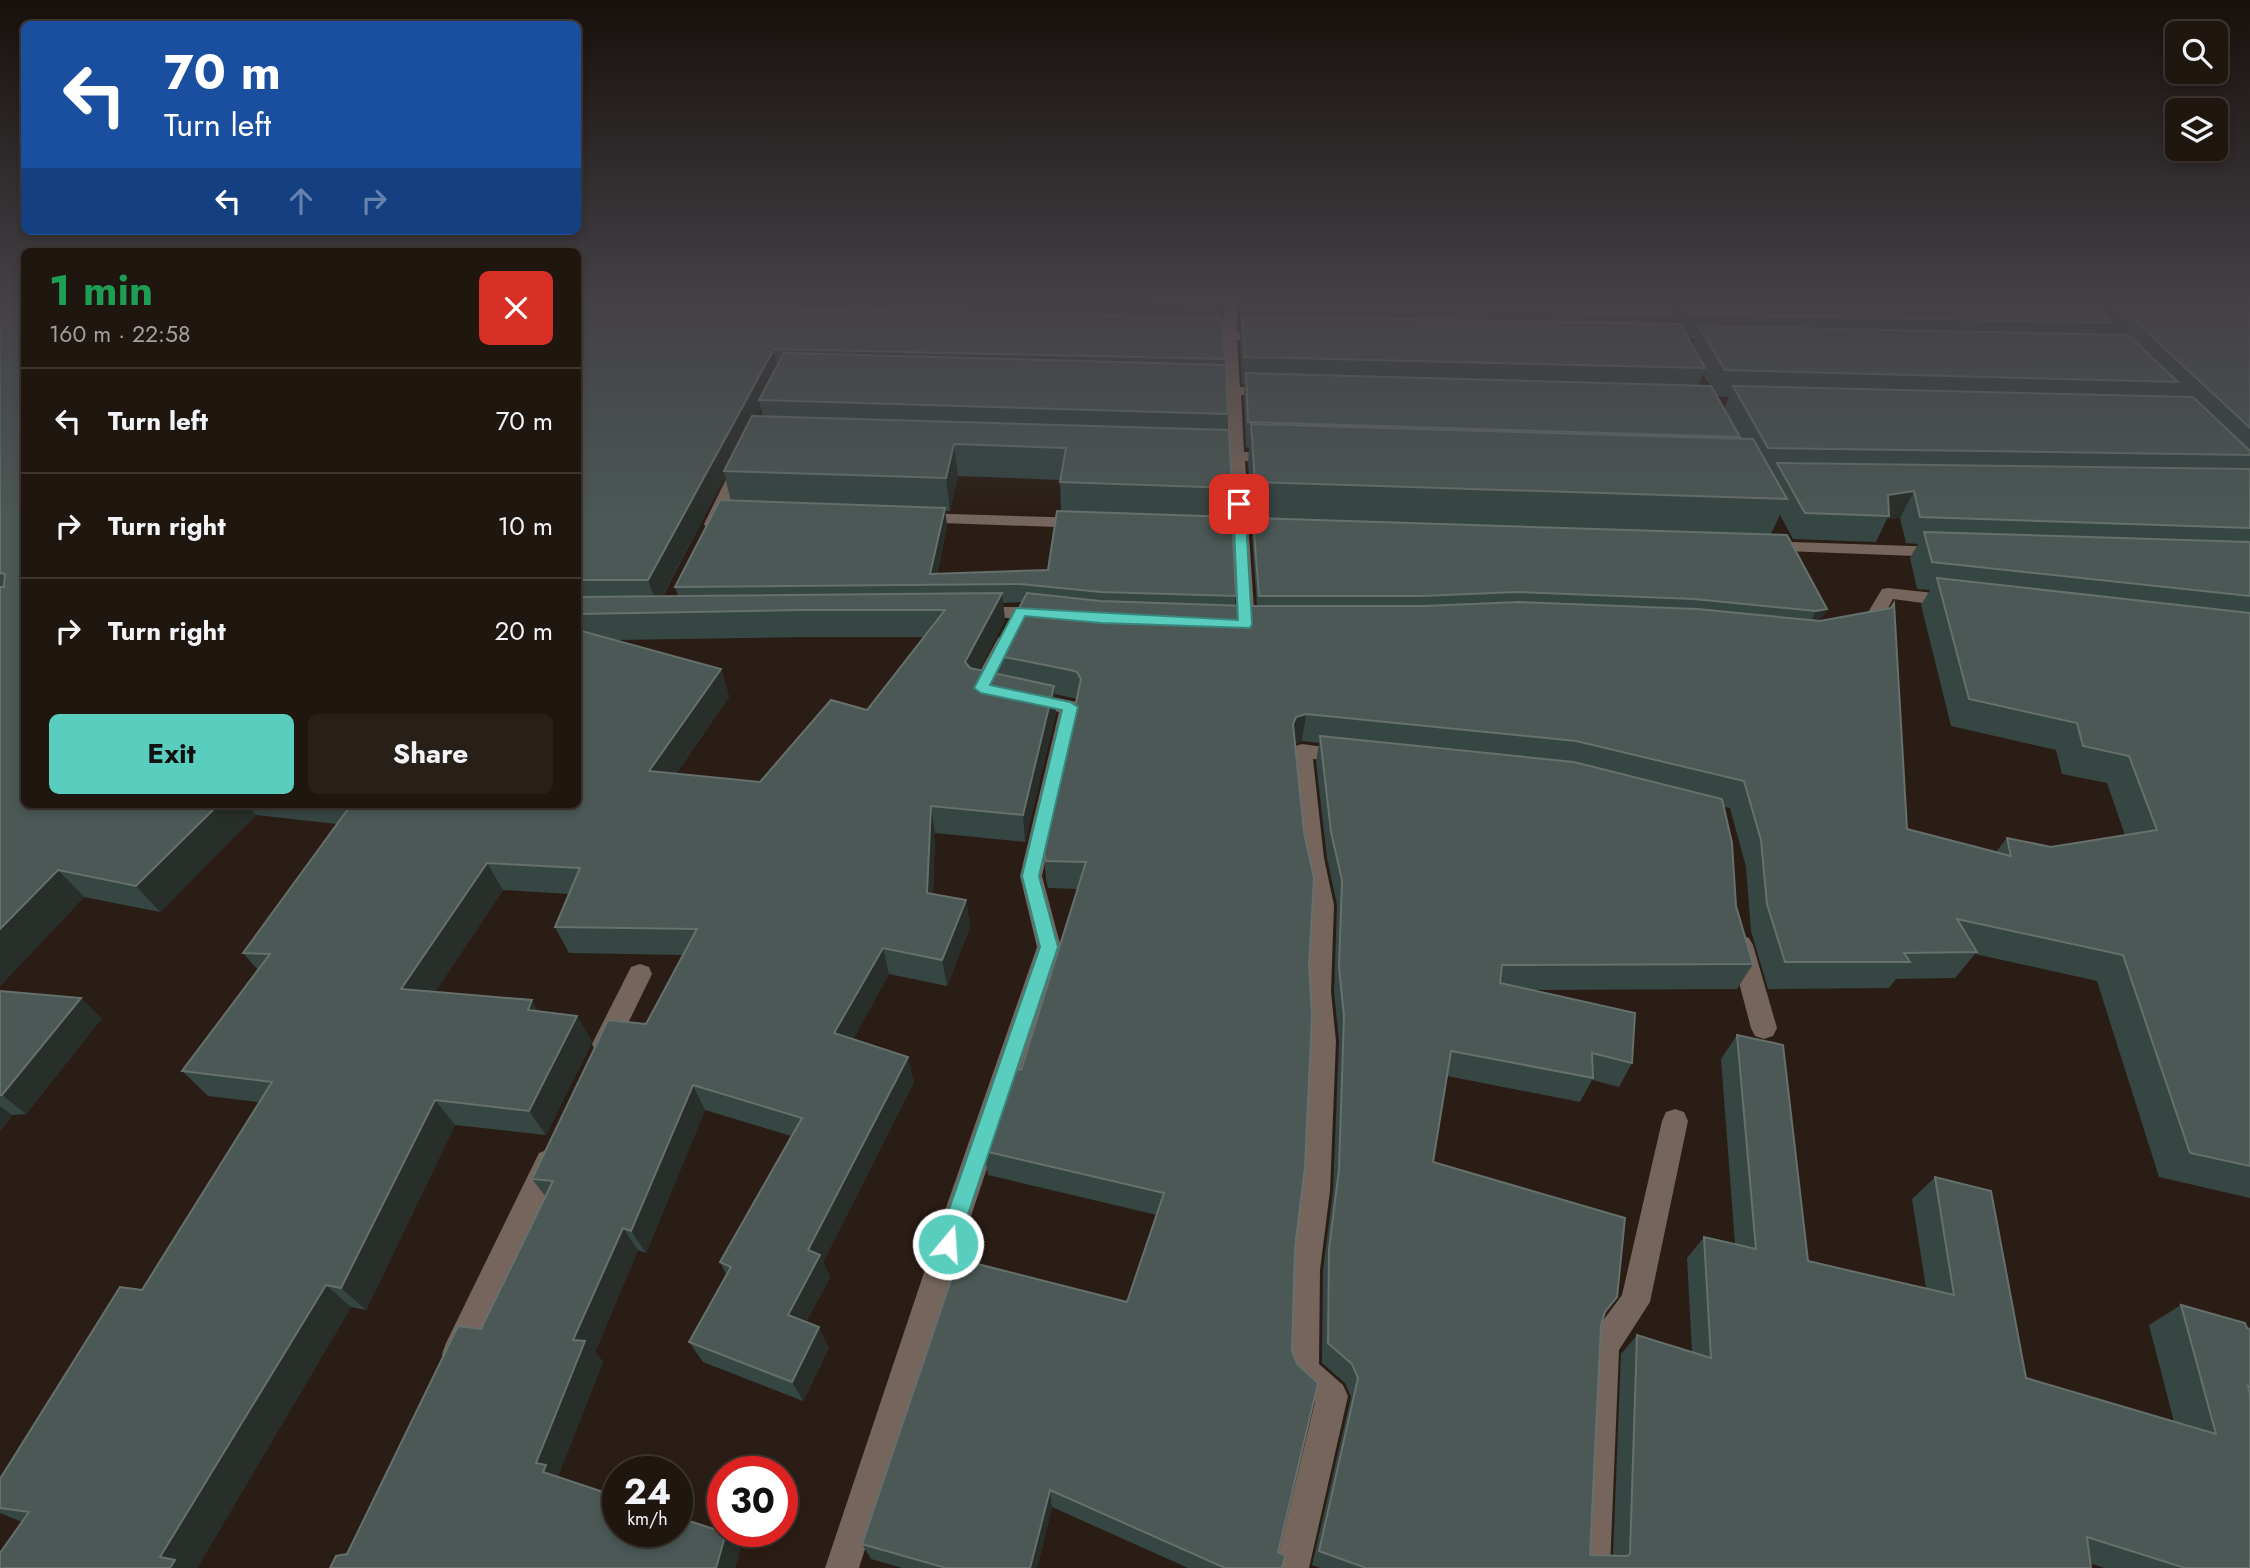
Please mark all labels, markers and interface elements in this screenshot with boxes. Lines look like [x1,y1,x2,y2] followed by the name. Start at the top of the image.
[2165,21,2228,161] map controls
[2165,21,2228,84] button: search
[164,37,281,107] text: 70 m
[49,49,140,140] icon: left
[2165,98,2228,161] button: layers
[164,102,271,148] text: Turn left
[209,182,247,220] icon: left
[282,182,320,220] icon: ahead
[355,182,393,220] icon: right
[49,260,153,321] text: 1 min
[479,271,553,345] button: close
[49,317,191,351] text: 160 m · 22:58
[49,402,87,440] icon: left
[108,402,208,440] text: Turn left
[496,402,553,440] text: 70 m
[1209,474,1269,534] pin
[1220,485,1258,523] icon: arrive
[49,507,87,545] icon: right
[108,507,226,545] text: Turn right
[498,507,553,545] text: 10 m
[49,612,87,650] icon: right
[108,612,226,650] text: Turn right
[495,612,553,650] text: 20 m
[49,714,294,794] button: Exit
[308,714,553,794] button: Share
[911,1207,985,1281] position arrow
[707,1456,798,1547] speed limit sign: 30
[624,1467,671,1517] text: 24
[627,1506,668,1532] text: km/h

